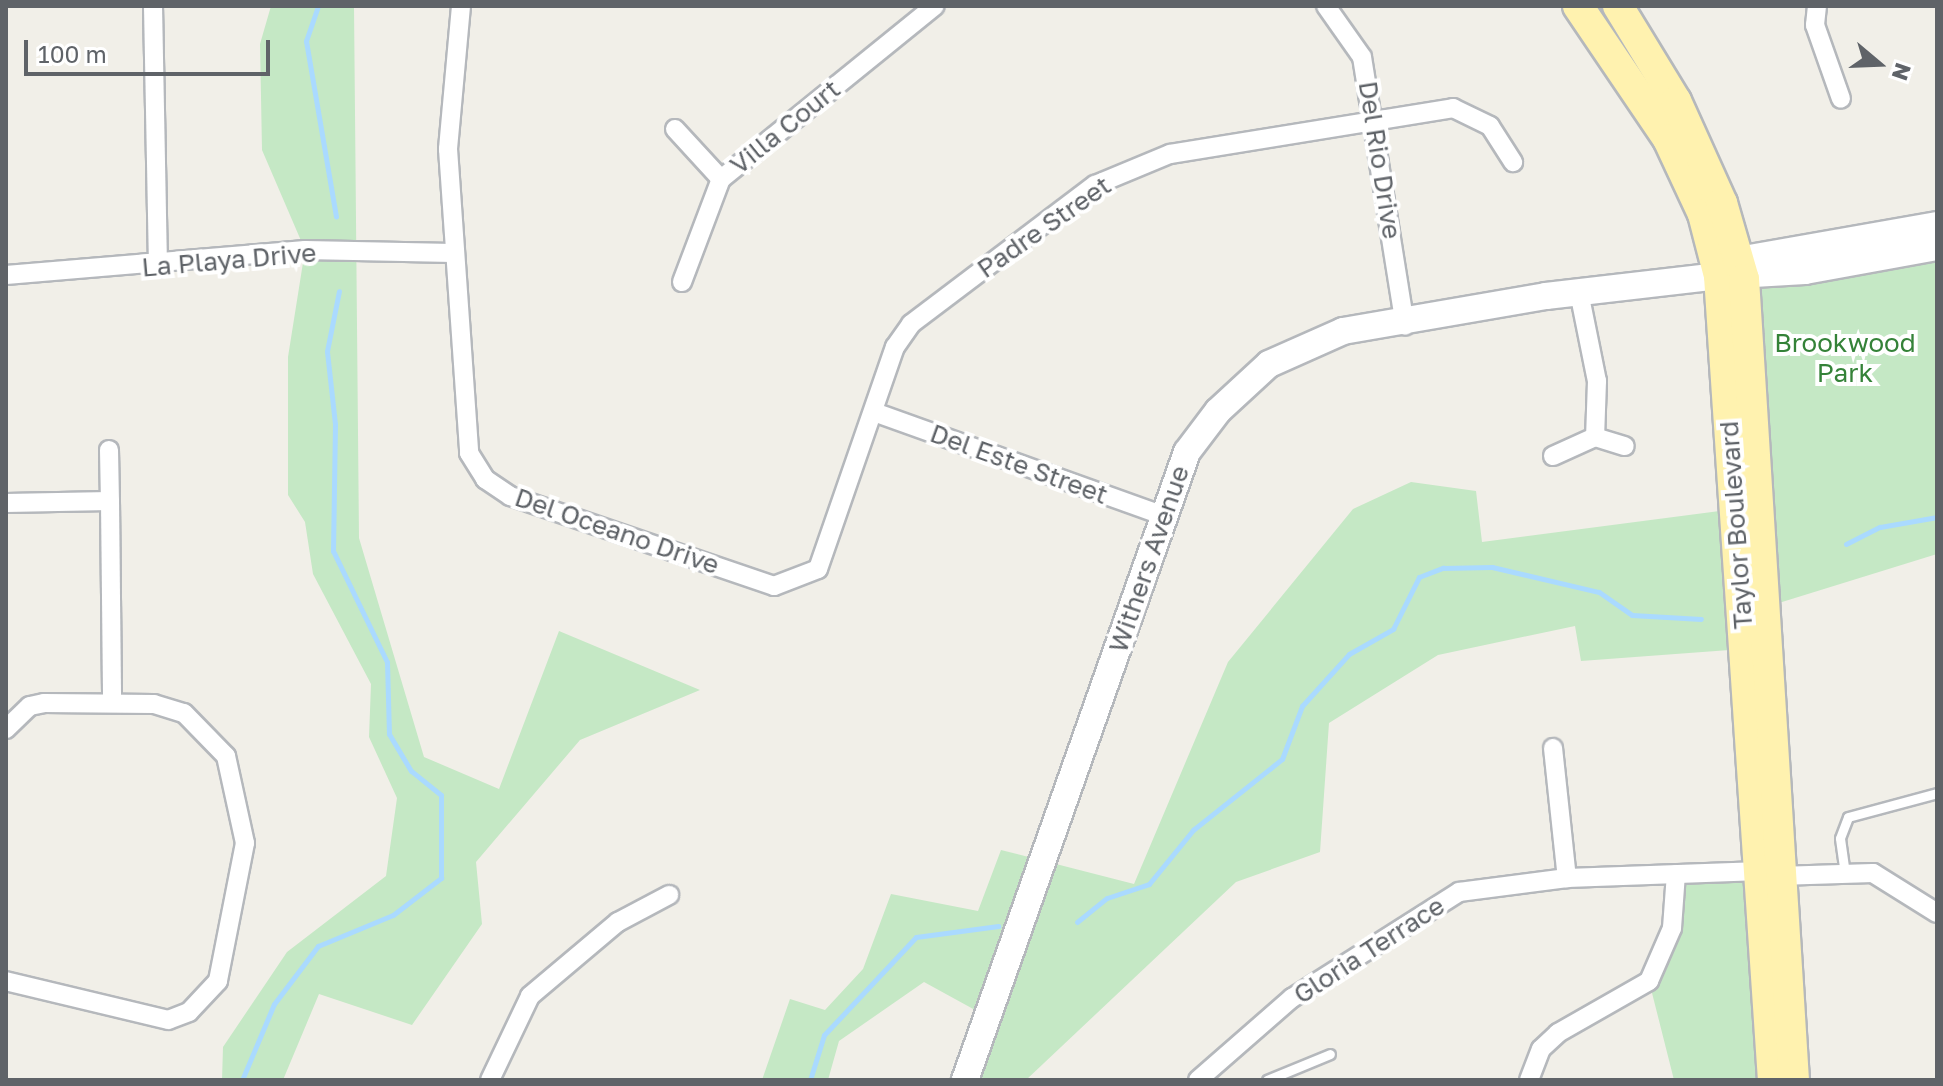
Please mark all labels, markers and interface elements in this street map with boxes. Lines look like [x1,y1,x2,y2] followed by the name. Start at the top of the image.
[28,24,274,74] scale bar
[1839,24,1919,104] north arrow
[38,39,107,68] text: 100 m
[1887,60,1918,84] text: N
[724,73,846,181] street label: Villa Court
[1352,79,1408,241] street label: Del Rio Drive
[971,170,1117,284] street label: Padre Street
[140,237,318,283] street label: La Playa Drive
[1774,327,1916,388] park label: Brookwood Park
[926,417,1112,511] street label: Del Este Street
[1713,420,1759,630] street label: Taylor Boulevard
[1102,461,1196,657] street label: Withers Avenue
[511,481,723,581] street label: Del Oceano Drive
[1288,890,1450,1010] street label: Gloria Terrace

